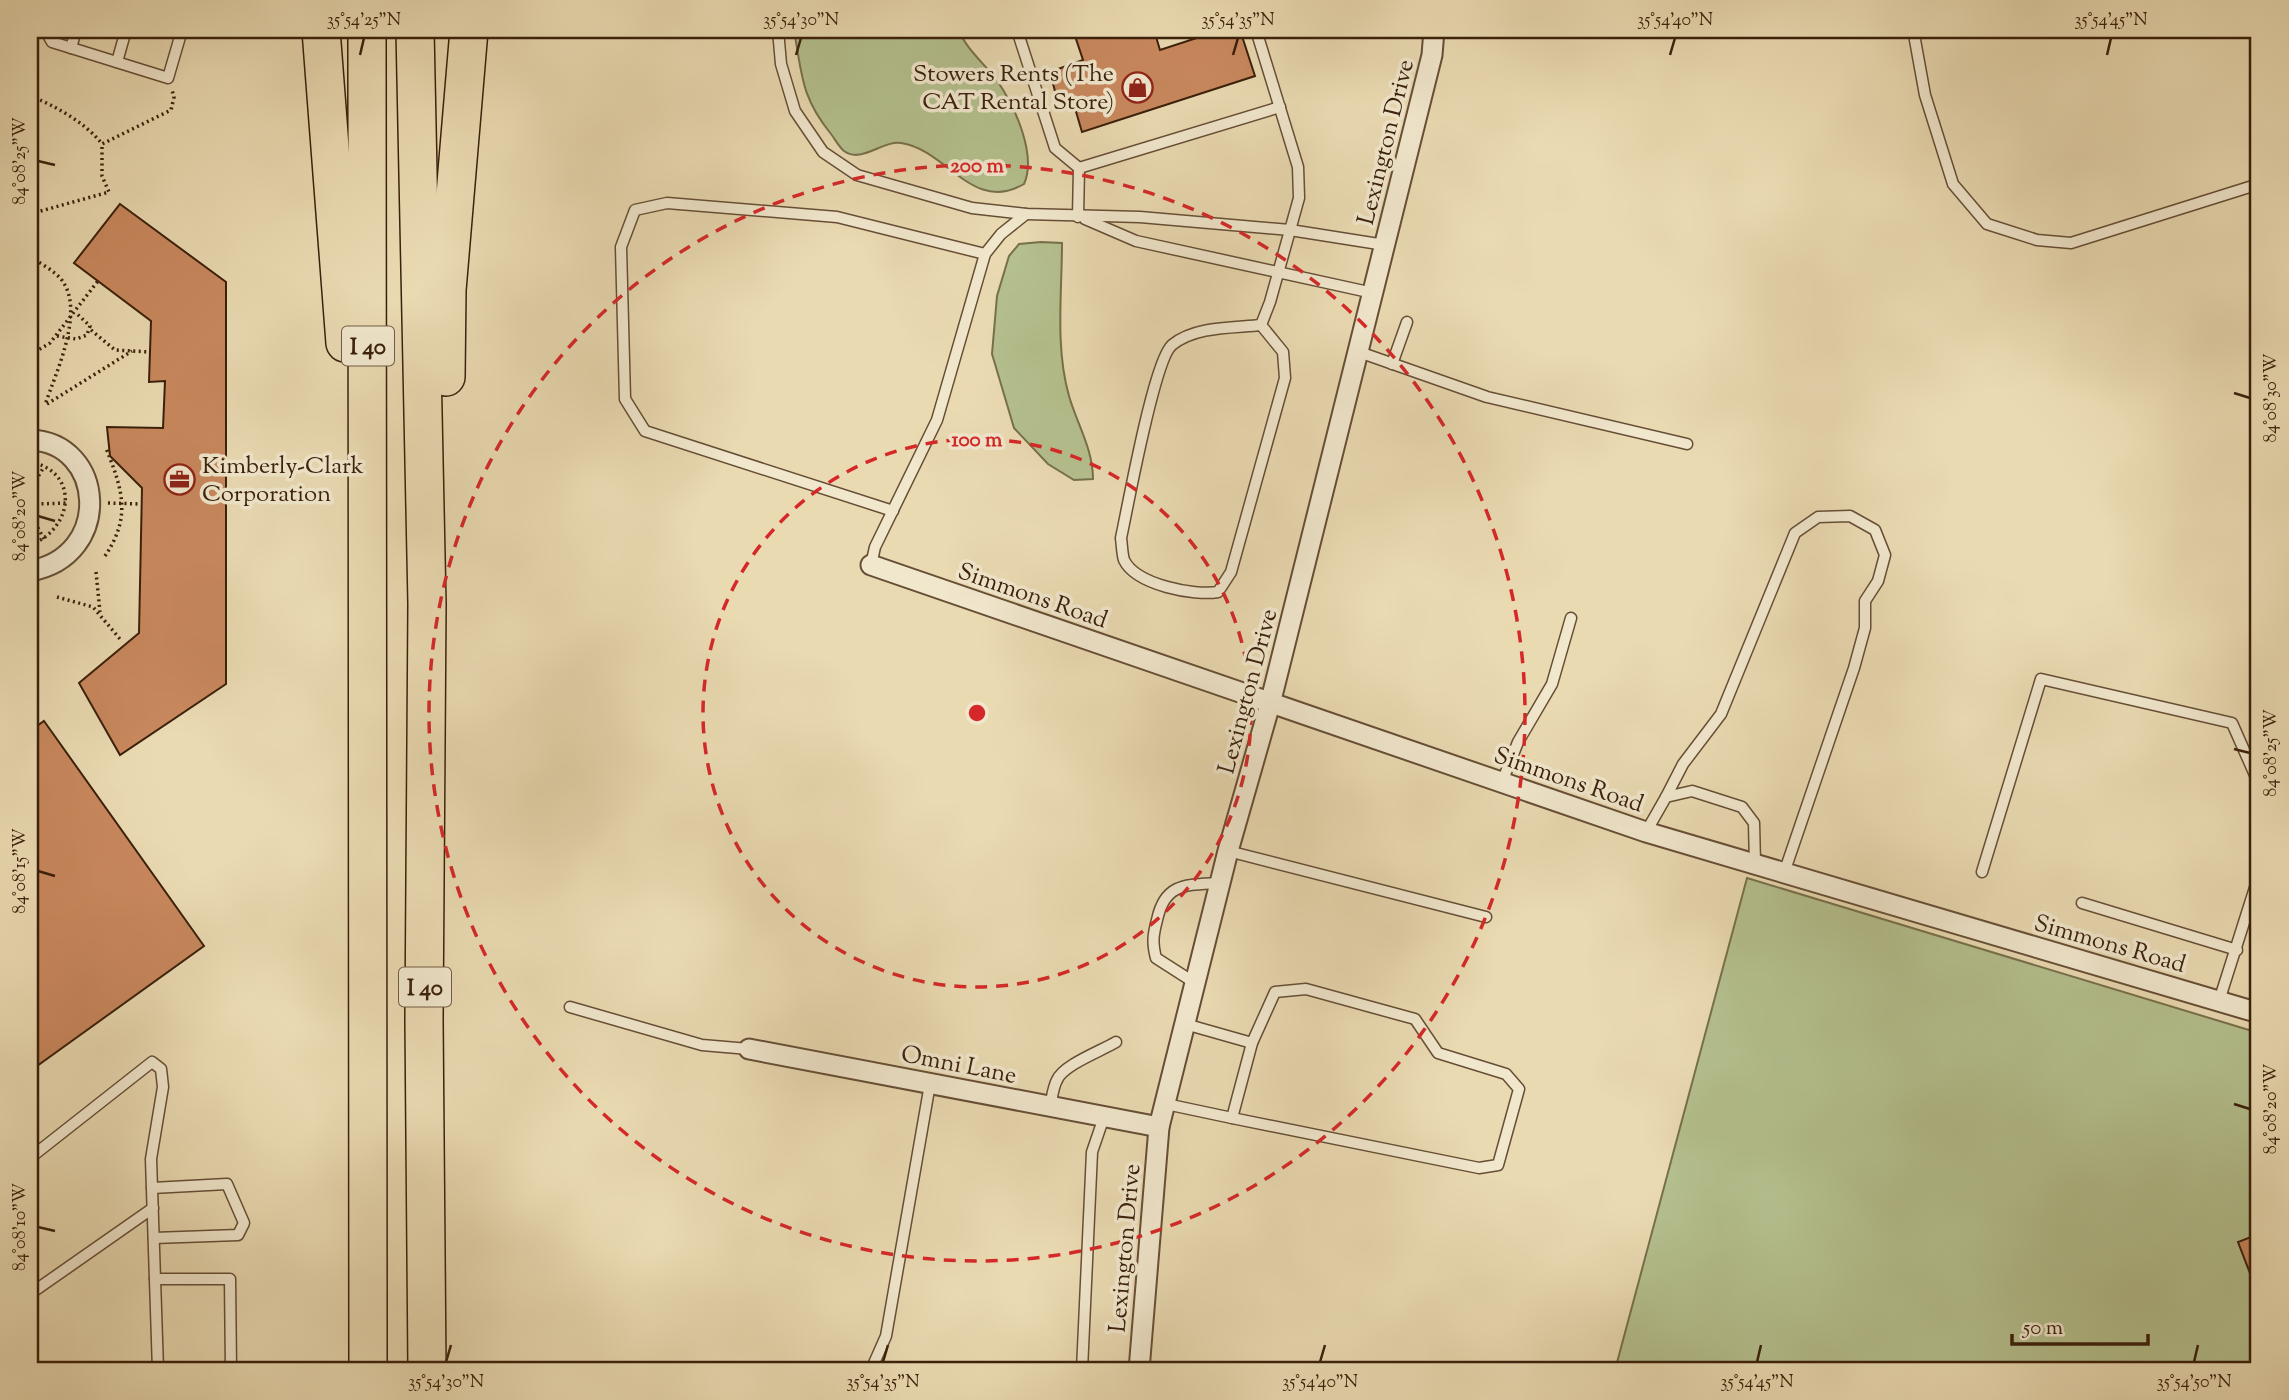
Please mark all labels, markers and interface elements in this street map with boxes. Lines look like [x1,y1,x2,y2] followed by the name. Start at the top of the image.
[327,8,401,34] text: 35°54'25"N
[763,8,839,34] text: 35°54'30"N
[1201,8,1275,34] text: 35°54'35"N
[1637,8,1713,34] text: 35°54'40"N
[2074,8,2148,34] text: 35°54'45"N
[1350,56,1424,229] street label: Lexington Drive
[913,58,1114,120] place label: Stowers Rents (The CAT Rental Store)
[1120,70,1154,104] shop icon: Stowers Rents (The CAT Rental Store)
[8,117,34,205] text: 84°08'25"W
[950,152,1005,182] text: 200 m
[342,326,394,366] road number: I 40
[2259,353,2285,443] text: 84°08'30"W
[952,426,1003,456] text: 100 m
[202,450,364,512] place label: Kimberly-Clark Corporation
[162,462,196,496] office icon: Kimberly-Clark Corporation
[8,471,34,561] text: 84°08'20"W
[953,555,1112,639] street label: Simmons Road
[1211,605,1287,778] street label: Lexington Drive
[965,701,989,725] centre of rings
[2259,709,2285,797] text: 84°08'25"W
[1489,739,1648,823] street label: Simmons Road
[8,828,34,914] text: 84°08'15"W
[2030,907,2190,983] street label: Simmons Road
[399,968,451,1006] road number: I 40
[898,1038,1019,1094] street label: Omni Lane
[2259,1064,2285,1154] text: 84°08'20"W
[1102,1162,1150,1334] street label: Lexington Drive
[8,1183,34,1271] text: 84°08'10"W
[2012,1302,2149,1346] scale bar
[2022,1314,2063,1344] text: 50 m
[408,1370,484,1396] text: 35°54'30"N
[846,1370,920,1396] text: 35°54'35"N
[1282,1370,1358,1396] text: 35°54'40"N
[1720,1370,1794,1396] text: 35°54'45"N
[2156,1370,2232,1396] text: 35°54'50"N

